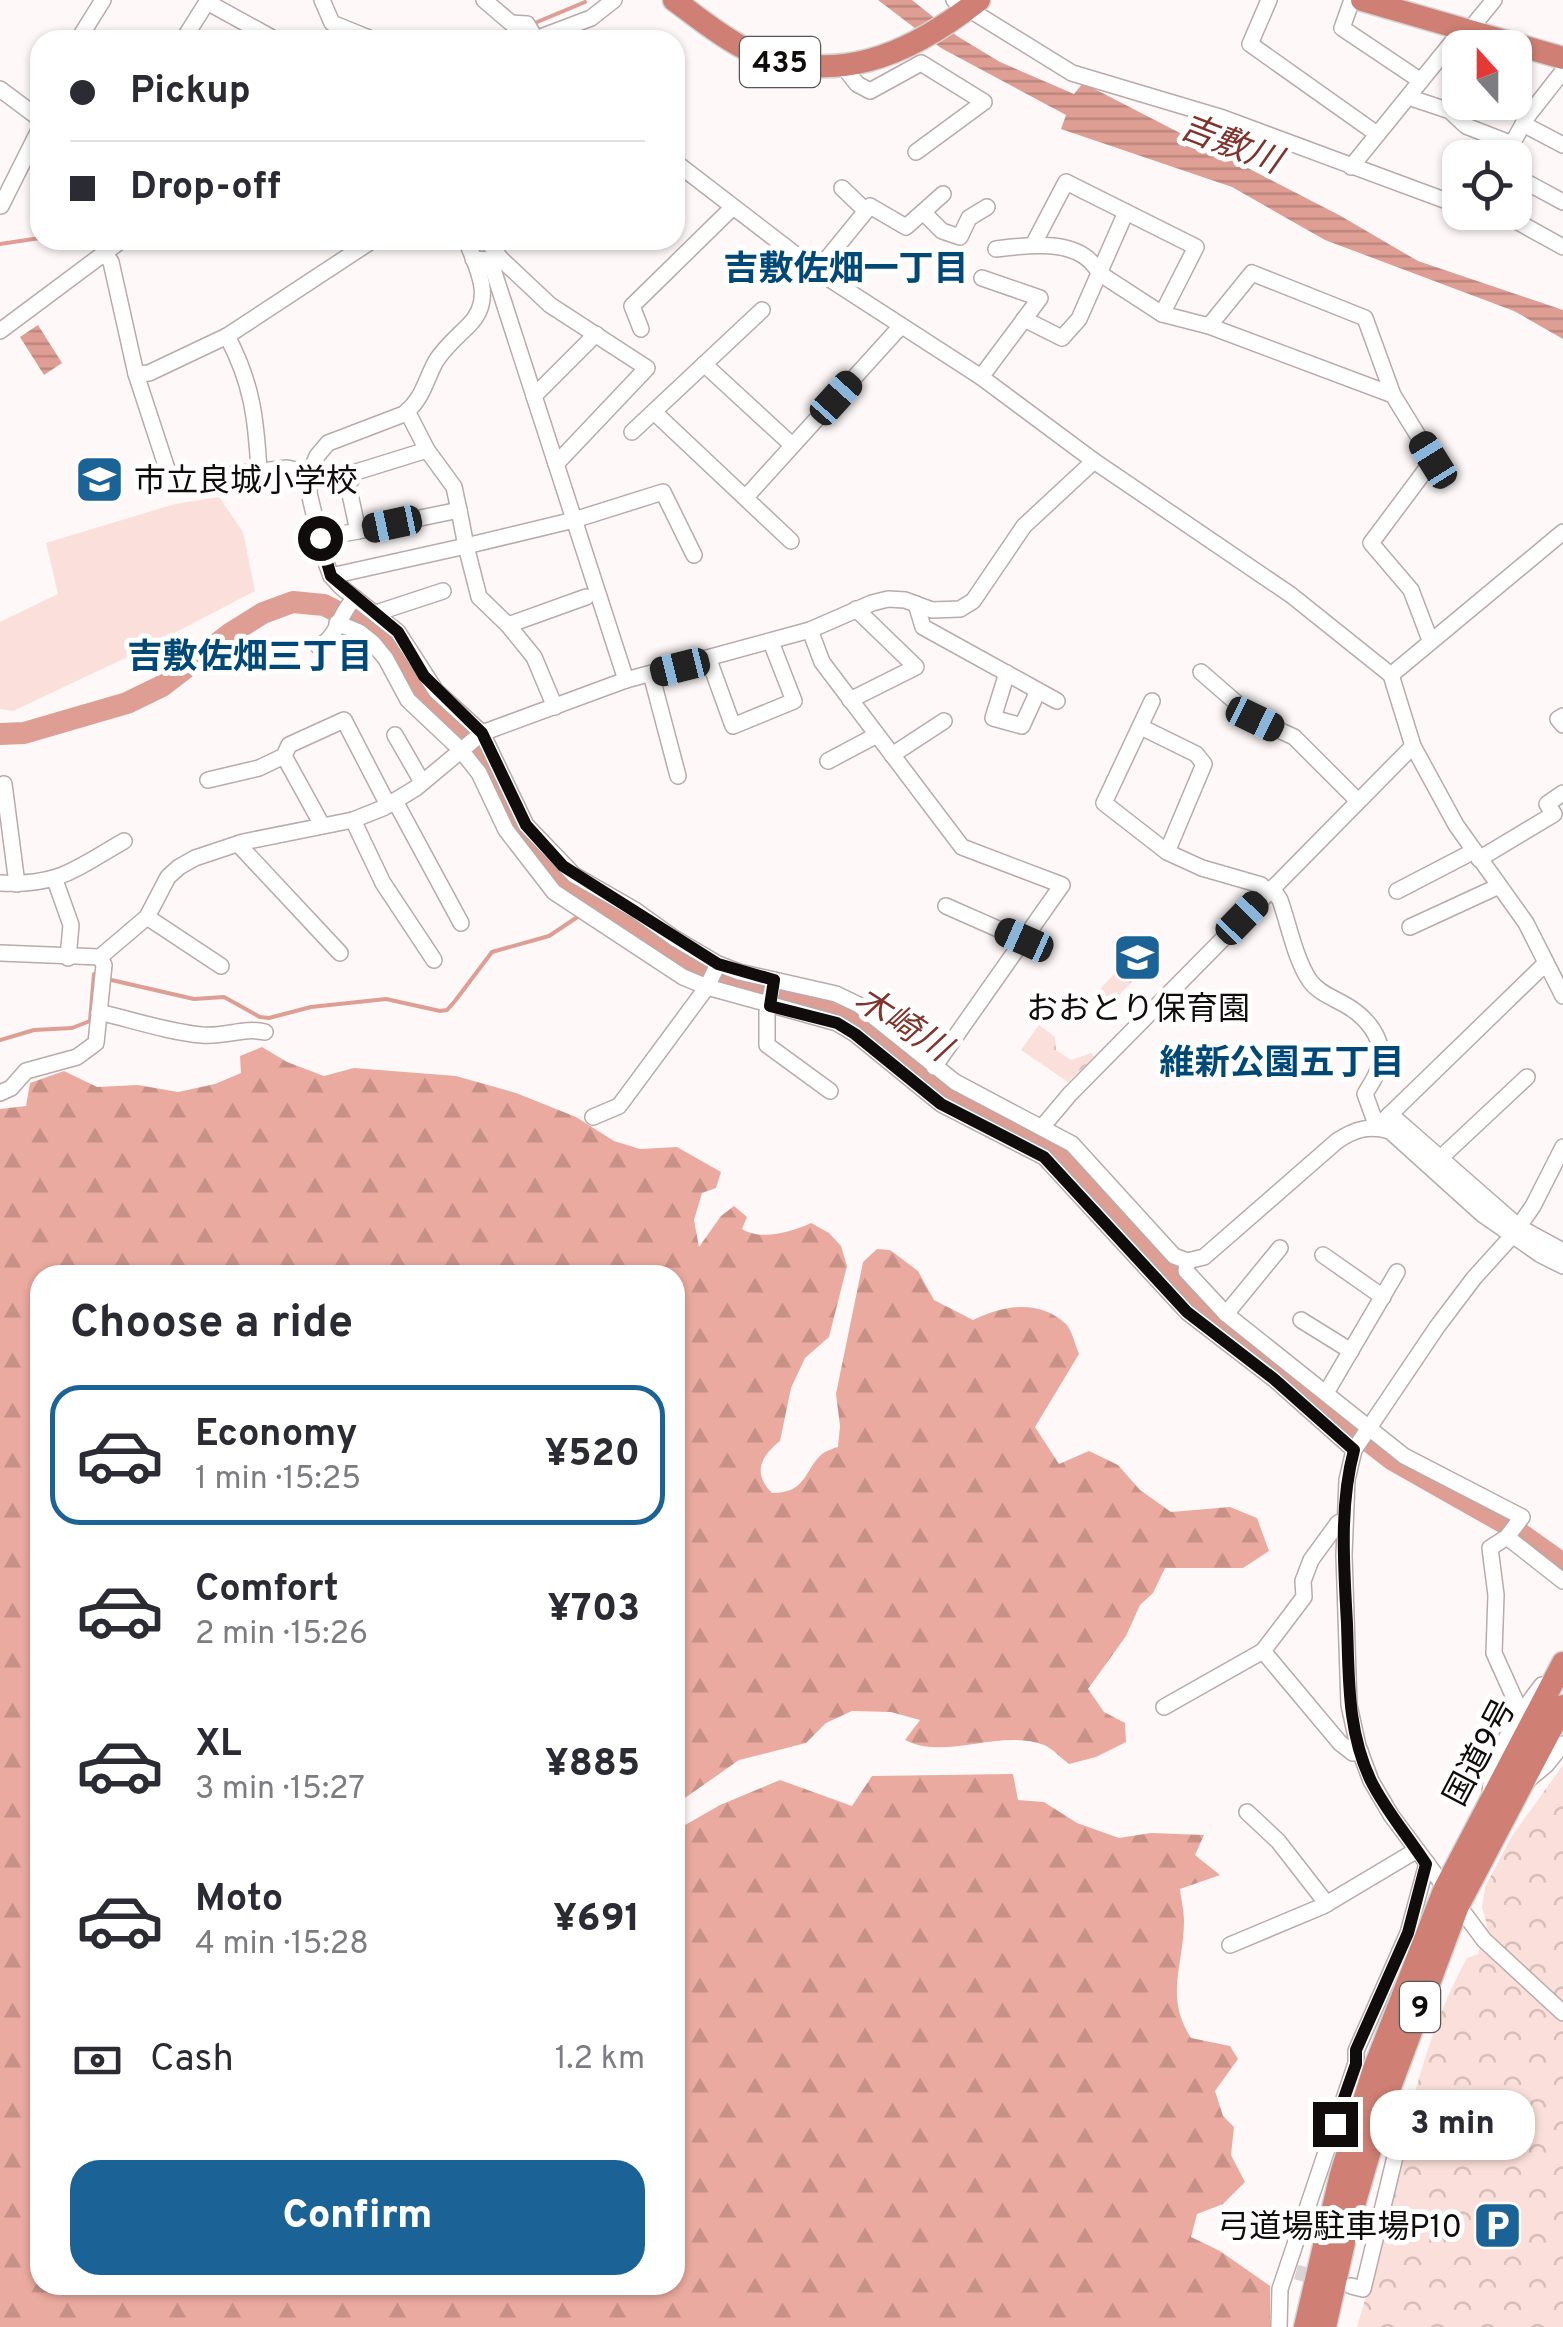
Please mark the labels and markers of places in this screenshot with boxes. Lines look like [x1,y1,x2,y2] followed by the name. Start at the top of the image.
[73,454,125,506] school or university icon: 市立良城小学校
[134,463,358,503] place label: 市立良城小学校
[1112,932,1164,984] school or university icon: おおとり保育園
[1026,991,1250,1031] place label: おおとり保育園
[1471,2200,1523,2252] parking icon: 弓道場駐車場P10
[1217,2209,1462,2249] place label: 弓道場駐車場P10

